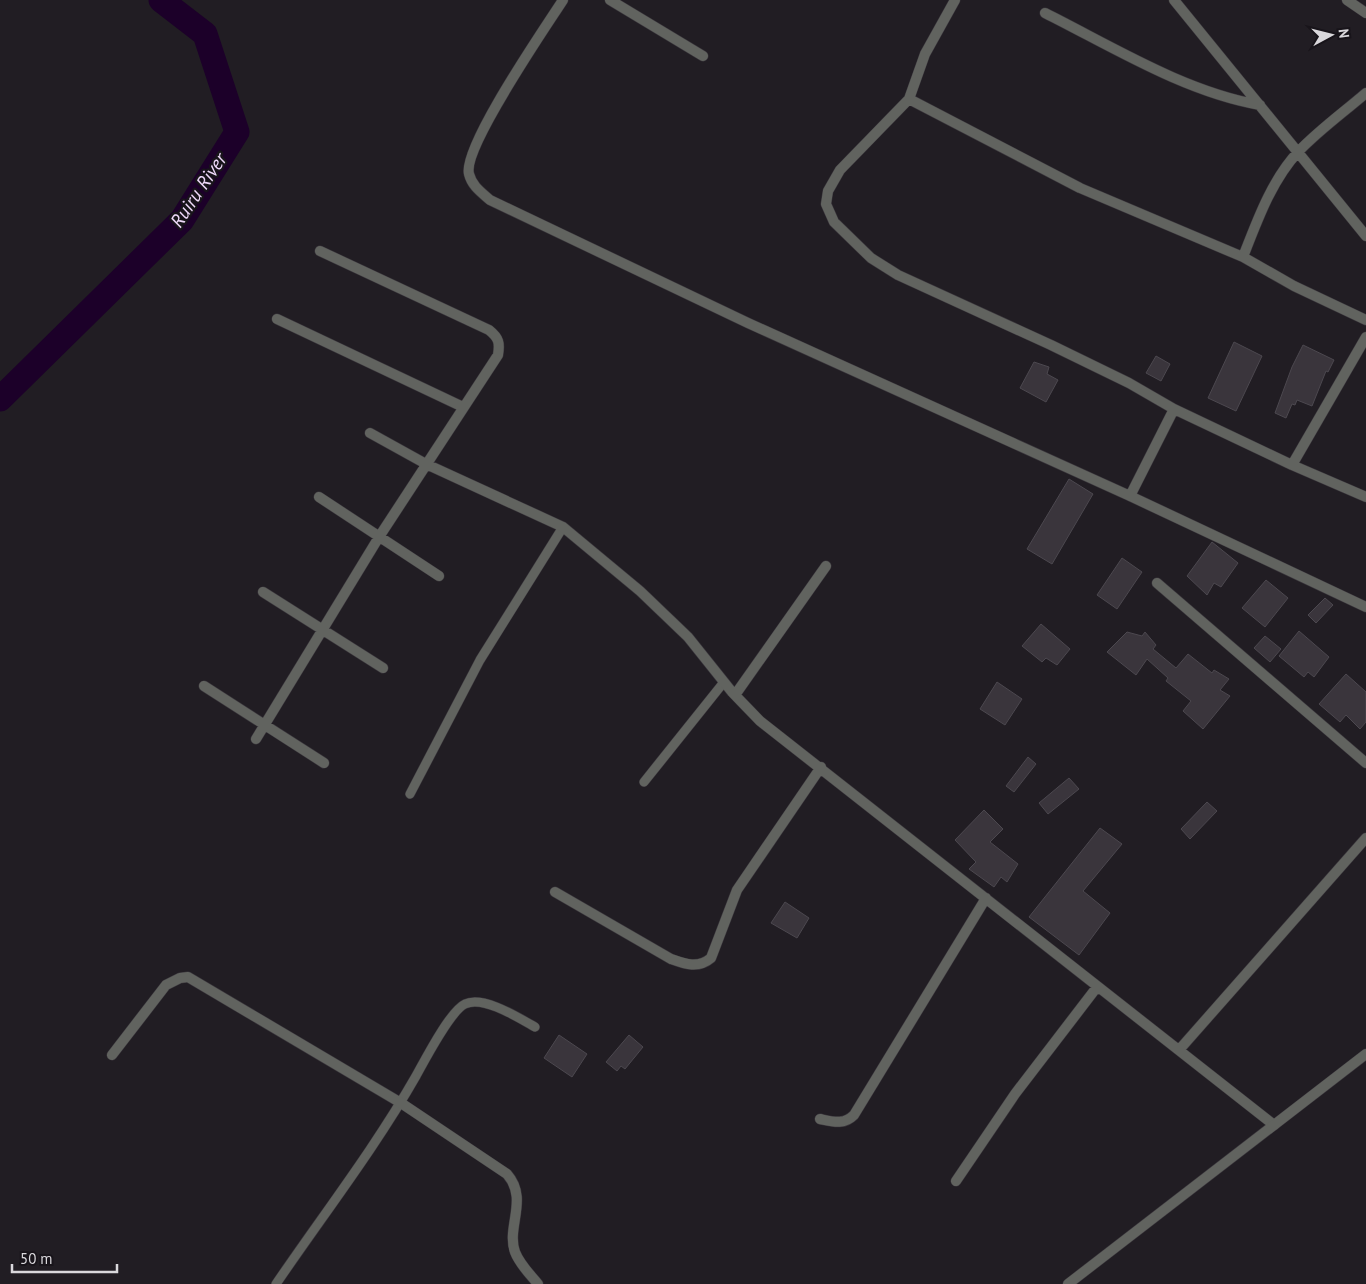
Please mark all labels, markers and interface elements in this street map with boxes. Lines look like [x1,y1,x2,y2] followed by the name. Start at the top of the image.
[1306,10,1356,60] north arrow
[1334,28,1353,39] text: N
[164,147,233,232] water label: Ruiru River
[12,1242,118,1274] scale bar
[20,1249,53,1268] text: 50 m

